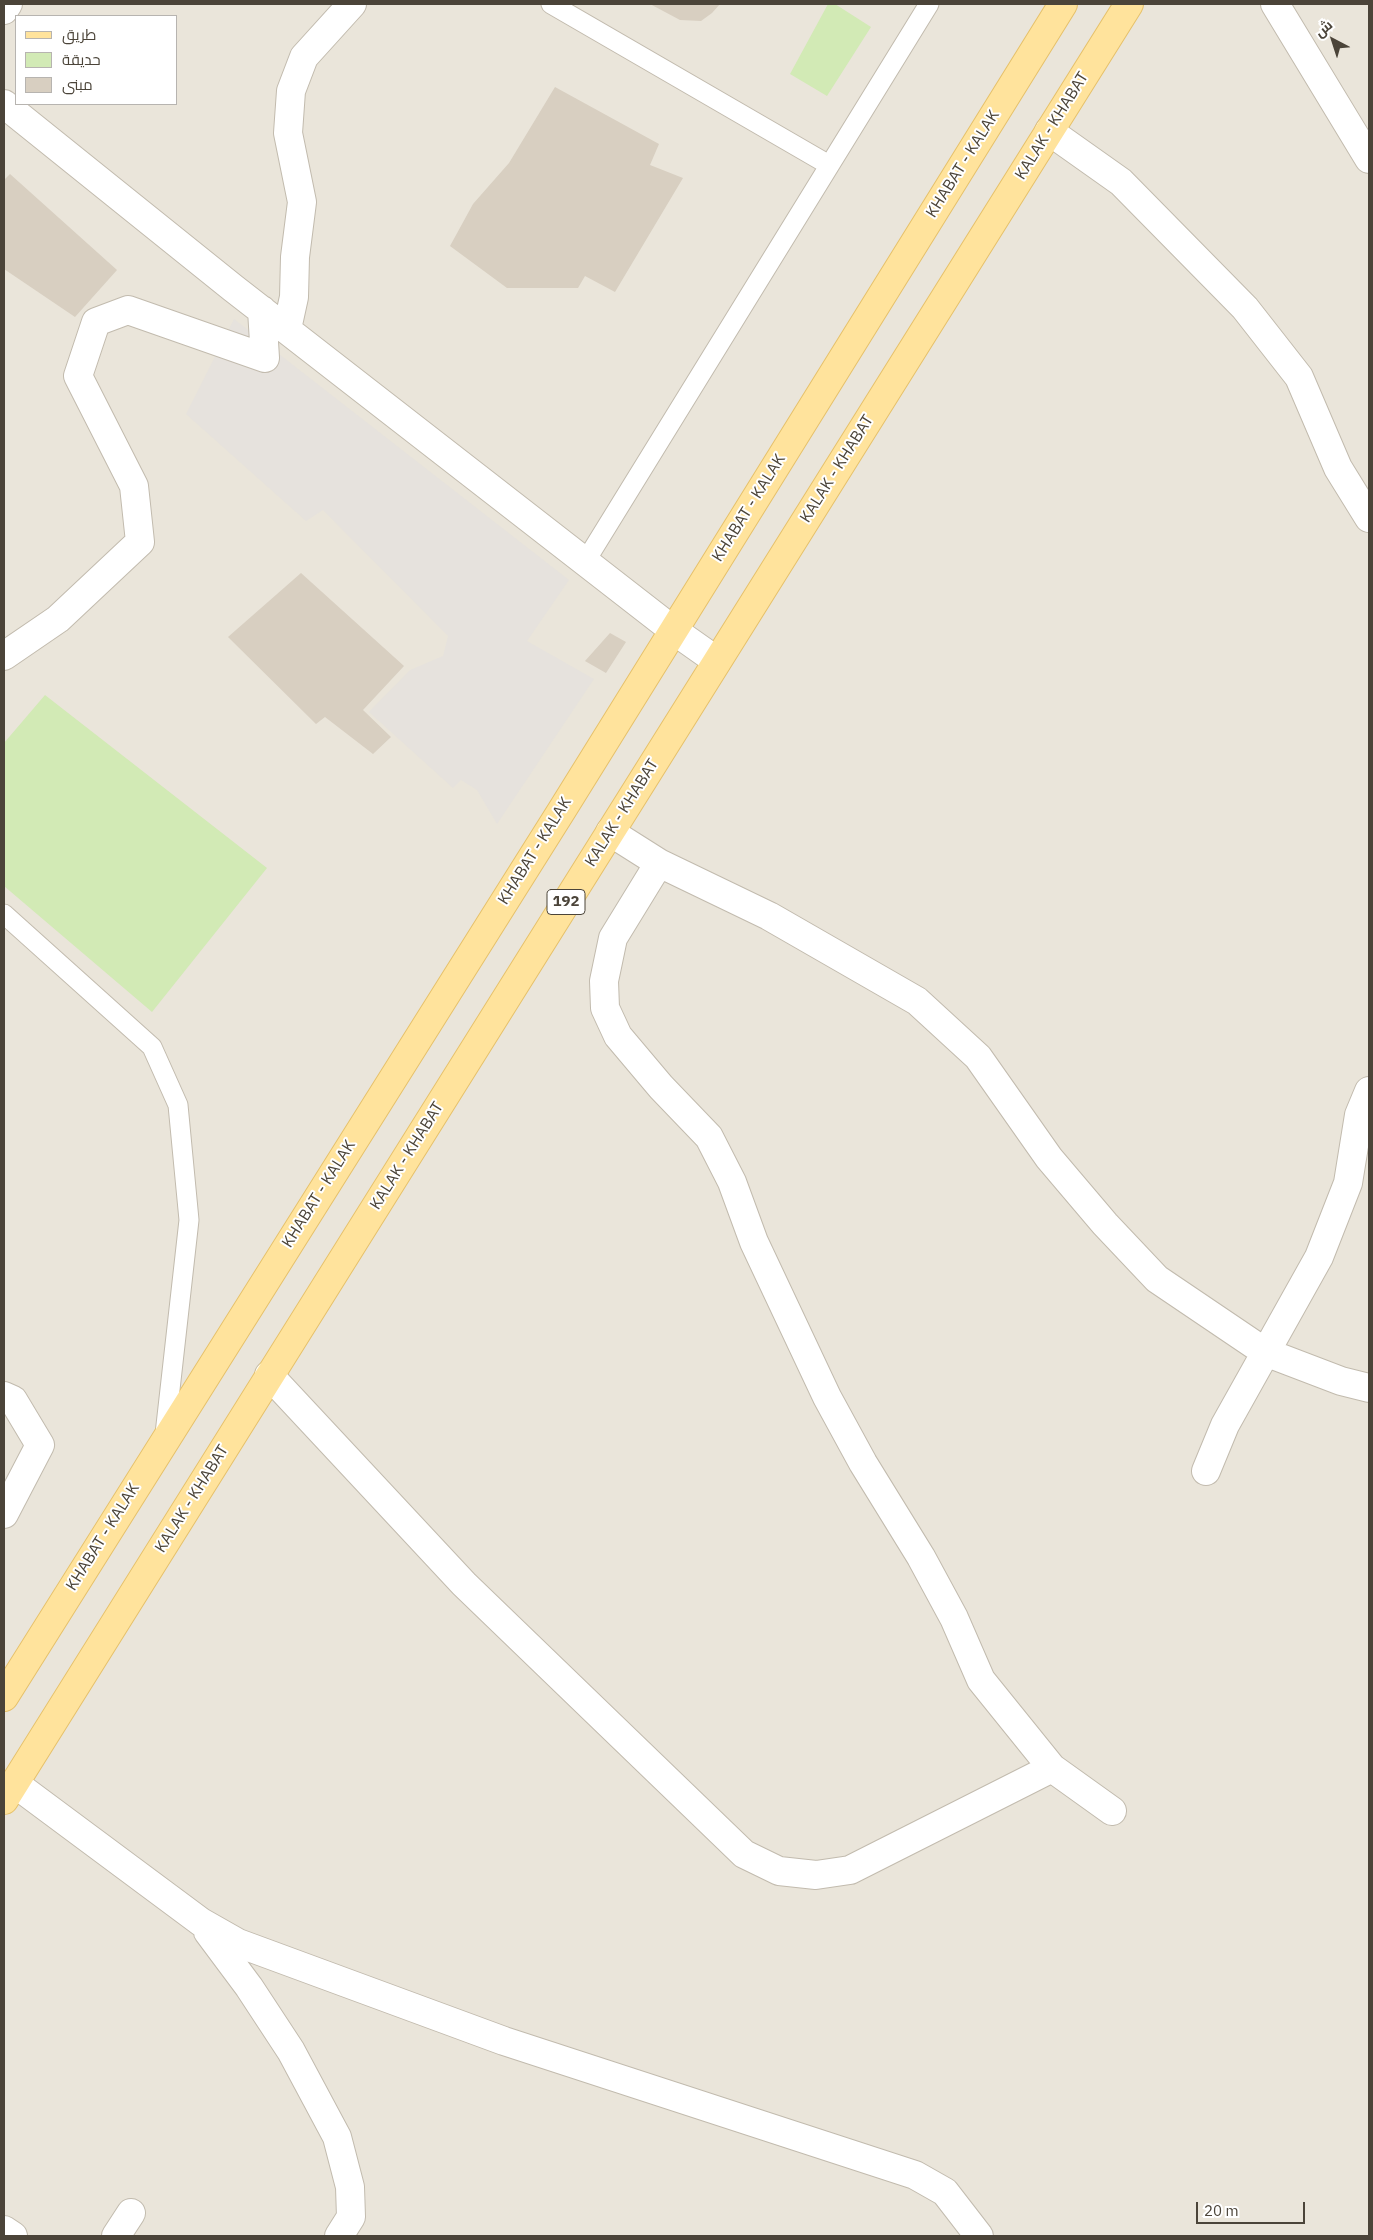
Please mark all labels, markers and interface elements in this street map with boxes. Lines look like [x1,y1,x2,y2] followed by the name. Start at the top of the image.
[15,15,178,105] legend
[1308,15,1358,65] north arrow
[1311,16,1336,41] text: ش
[62,25,96,44] text: طريق
[62,50,101,69] text: حديقة
[1011,69,1093,183] street label: KALAK - KHABAT
[62,75,93,94] text: مبنى
[922,107,1004,221] street label: KHABAT - KALAK
[796,412,878,526] street label: KALAK - KHABAT
[708,451,790,565] street label: KHABAT - KALAK
[581,756,663,870] street label: KALAK - KHABAT
[494,794,576,908] street label: KHABAT - KALAK
[547,890,585,914] road number: 192
[366,1099,448,1213] street label: KALAK - KHABAT
[278,1137,360,1251] street label: KHABAT - KALAK
[151,1442,233,1556] street label: KALAK - KHABAT
[62,1480,144,1594] street label: KHABAT - KALAK
[1198,2192,1307,2224] scale bar
[1204,2201,1239,2220] text: 20 m

